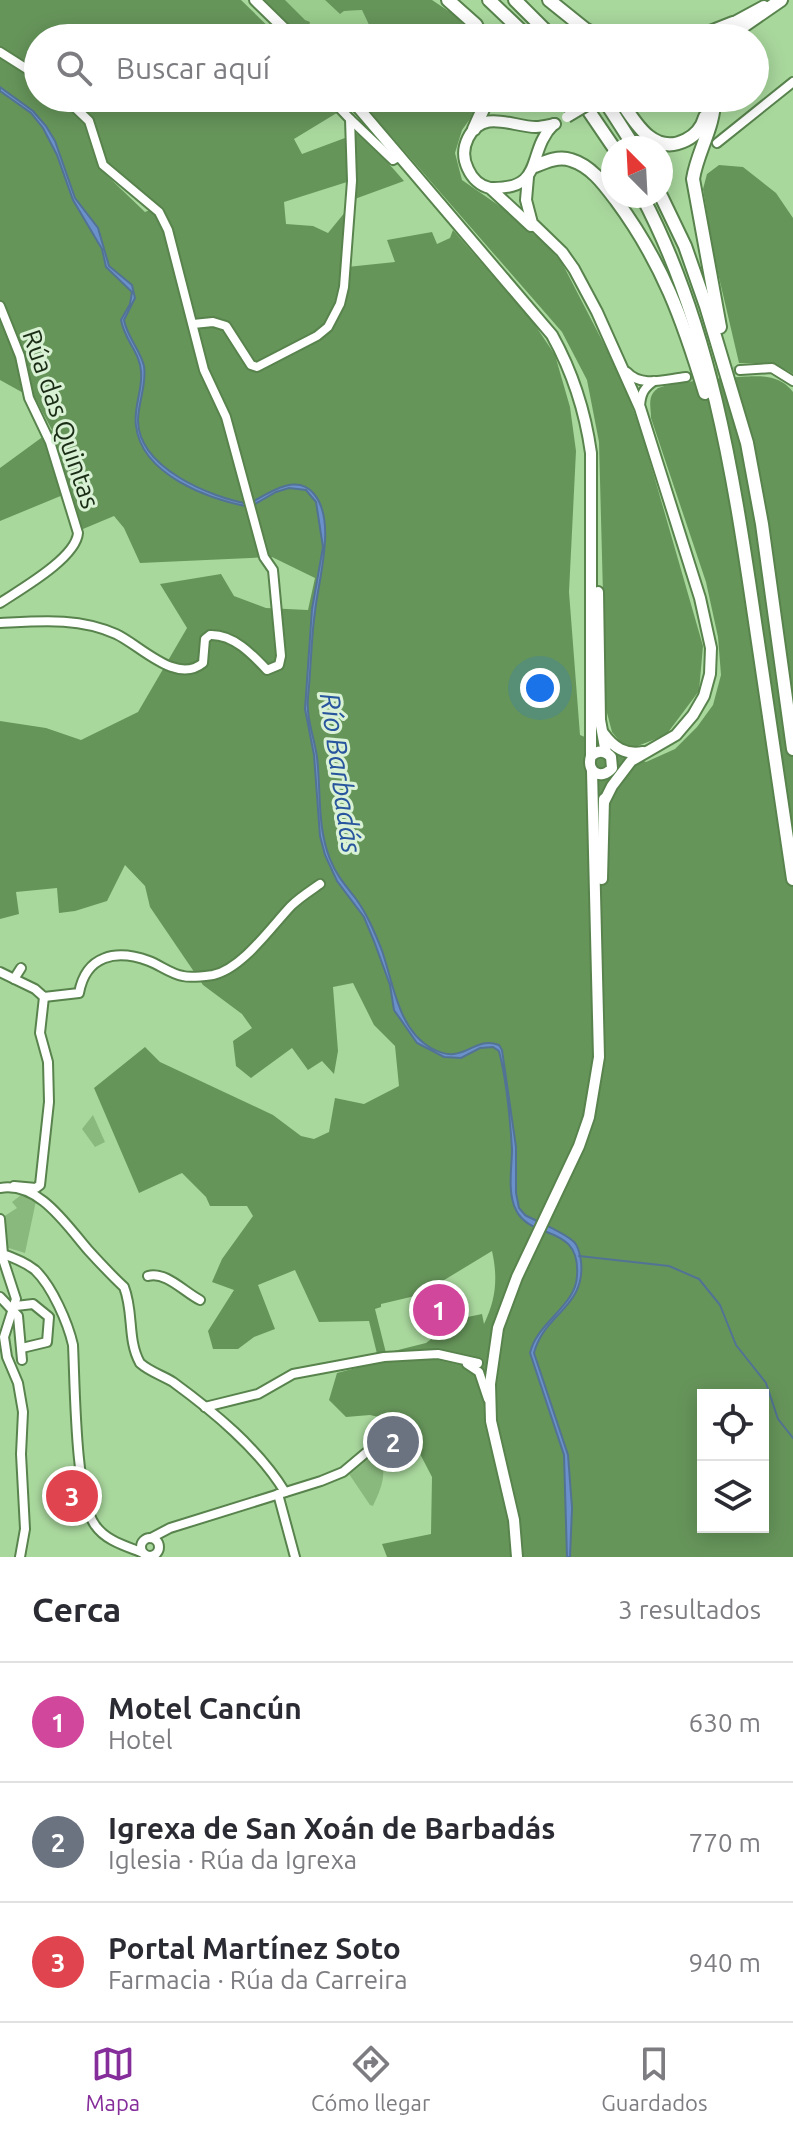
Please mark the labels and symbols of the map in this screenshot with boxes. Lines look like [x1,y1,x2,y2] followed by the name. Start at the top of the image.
[601,136,673,208] north arrow
[17,326,106,512] street label: Rúa das Quintas
[520,668,560,708] your location
[315,691,368,855] water label: Río Barbadás
[413,1280,465,1340] pin: 1
[367,1412,419,1472] pin: 2
[46,1466,98,1526] pin: 3

